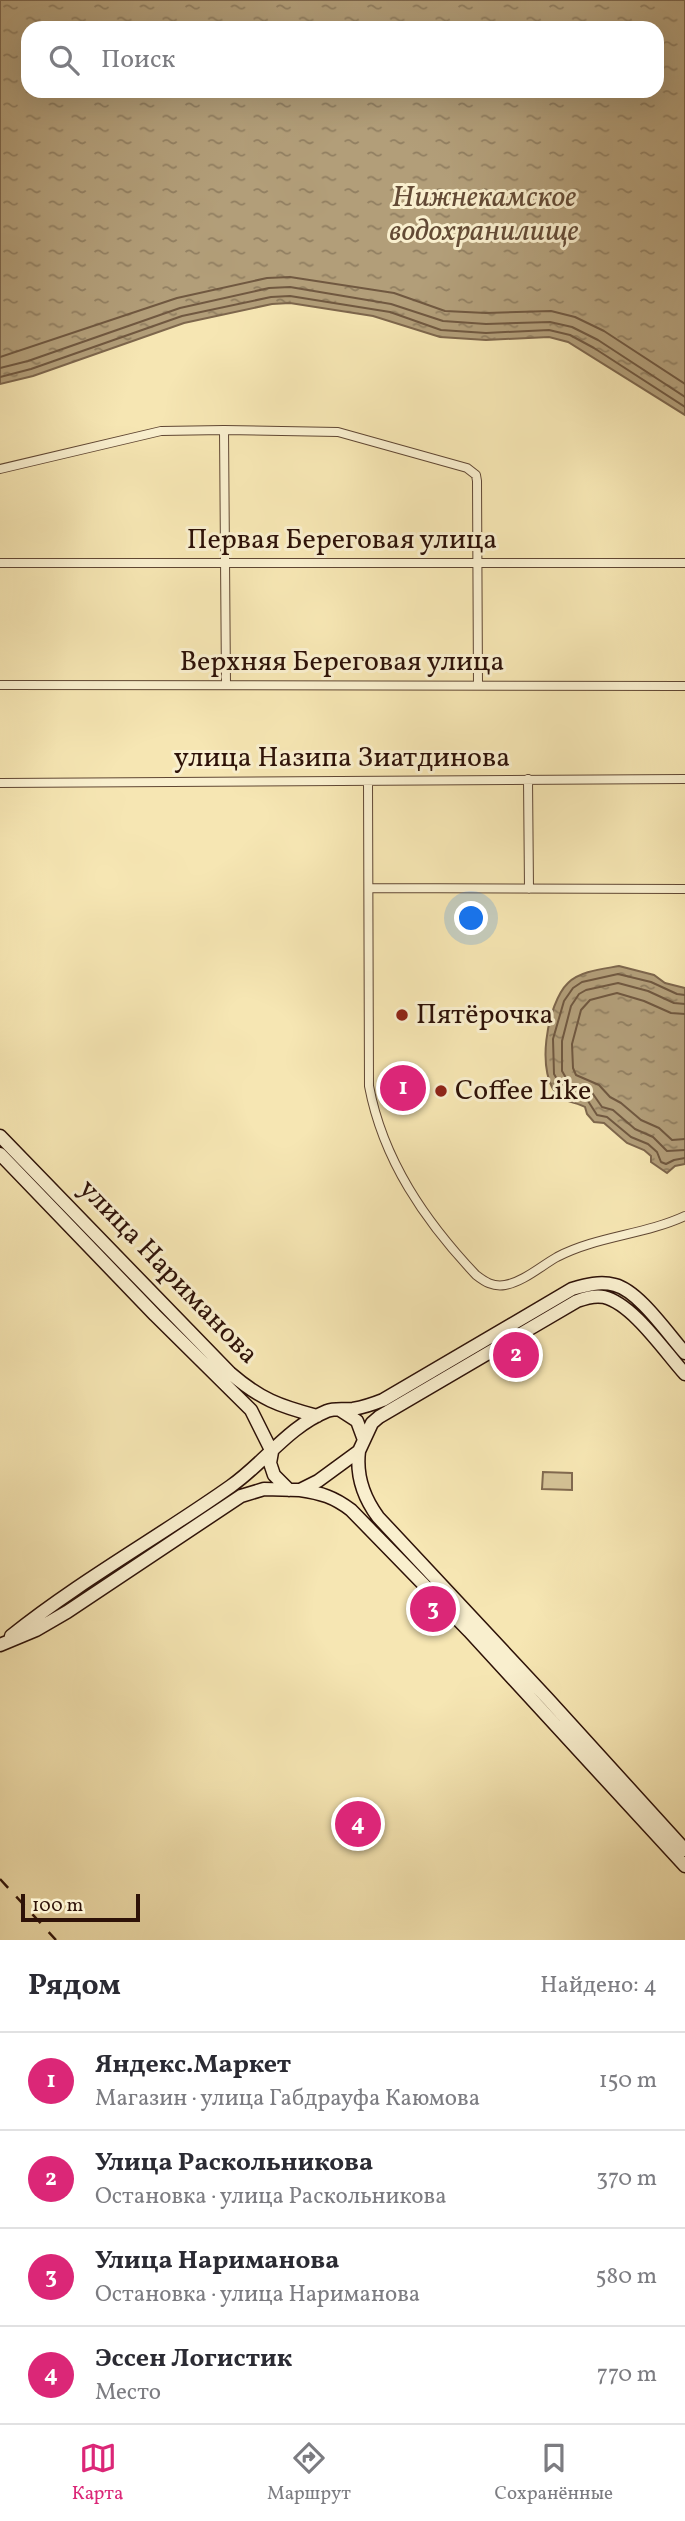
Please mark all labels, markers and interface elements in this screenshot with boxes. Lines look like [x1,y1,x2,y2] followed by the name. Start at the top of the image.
[21,21,664,98] search box
[45,41,83,79] icon: search
[101,42,175,78] text: Поиск
[389,177,579,253] water label: Нижнекамское водохранилище
[187,521,497,560] street label: Первая Береговая улица
[180,643,504,682] street label: Верхняя Береговая улица
[174,739,510,778] street label: улица Назипа Зиатдинова
[454,901,488,935] your location
[416,996,553,1035] place label: Пятёрочка
[394,1007,410,1023] marker: Пятёрочка
[380,1062,426,1114] pin: 1
[455,1072,591,1111] place label: Coffee Like
[433,1083,449,1099] marker: Coffee Like
[69,1171,267,1373] street label: улица Нариманова
[493,1329,539,1381] pin: 2
[410,1583,456,1635] pin: 3
[335,1798,381,1850] pin: 4
[21,1891,140,1923] scale bar
[32,1893,83,1919] text: 100 m
[28,1965,121,2007] text: Рядом
[540,1970,657,2002] text: Найдено: 4
[95,2047,291,2083] text: Яндекс.Маркет
[46,2065,56,2097] text: 1
[599,2065,657,2097] text: 150 m
[95,2083,480,2115] text: Магазин · улица Габдрауфа Каюмова
[95,2145,373,2181] text: Улица Раскольникова
[45,2163,57,2195] text: 2
[596,2163,657,2195] text: 370 m
[95,2181,447,2213] text: Остановка · улица Раскольникова
[95,2243,339,2279] text: Улица Нариманова
[45,2261,57,2293] text: 3
[595,2261,657,2293] text: 580 m
[95,2279,420,2311] text: Остановка · улица Нариманова
[95,2341,292,2377] text: Эссен Логистик
[44,2359,58,2391] text: 4
[597,2359,657,2391] text: 770 m
[95,2377,161,2409] text: Место
[72,2439,123,2507] tab: Карта
[267,2439,351,2507] tab: Маршрут
[495,2439,613,2507] tab: Сохранённые

